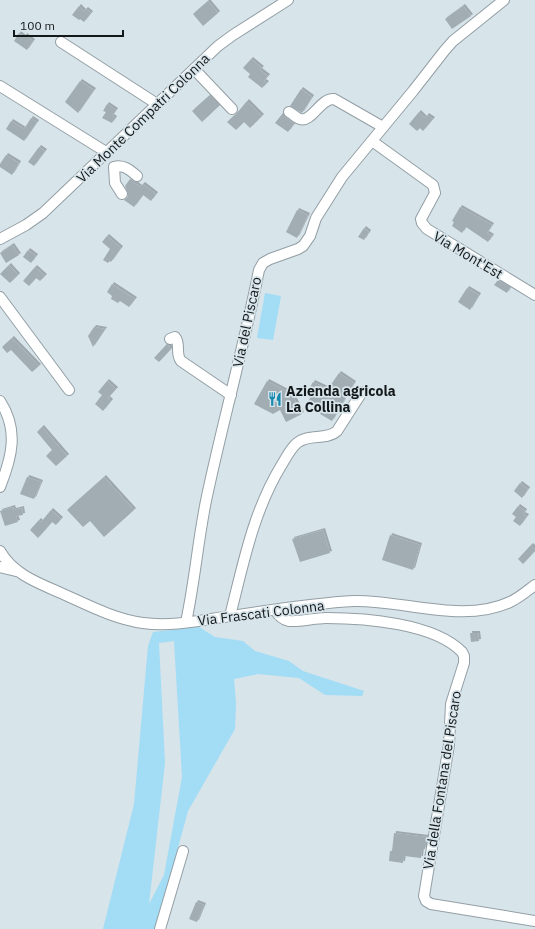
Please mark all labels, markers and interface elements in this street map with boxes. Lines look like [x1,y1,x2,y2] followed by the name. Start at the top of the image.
[14,12,123,38] scale bar
[20,18,55,33] text: 100 m
[73,49,214,187] street label: Via Monte Compatri Colonna
[430,227,506,283] street label: Via Mont'Est
[229,275,265,369] street label: Via del Piscaro
[286,382,396,416] place label: Azienda agricola La Collina
[267,391,283,407] restaurant icon: Azienda agricola La Collina
[197,596,326,630] street label: Via Frascati Colonna
[419,689,465,871] street label: Via della Fontana del Piscaro

